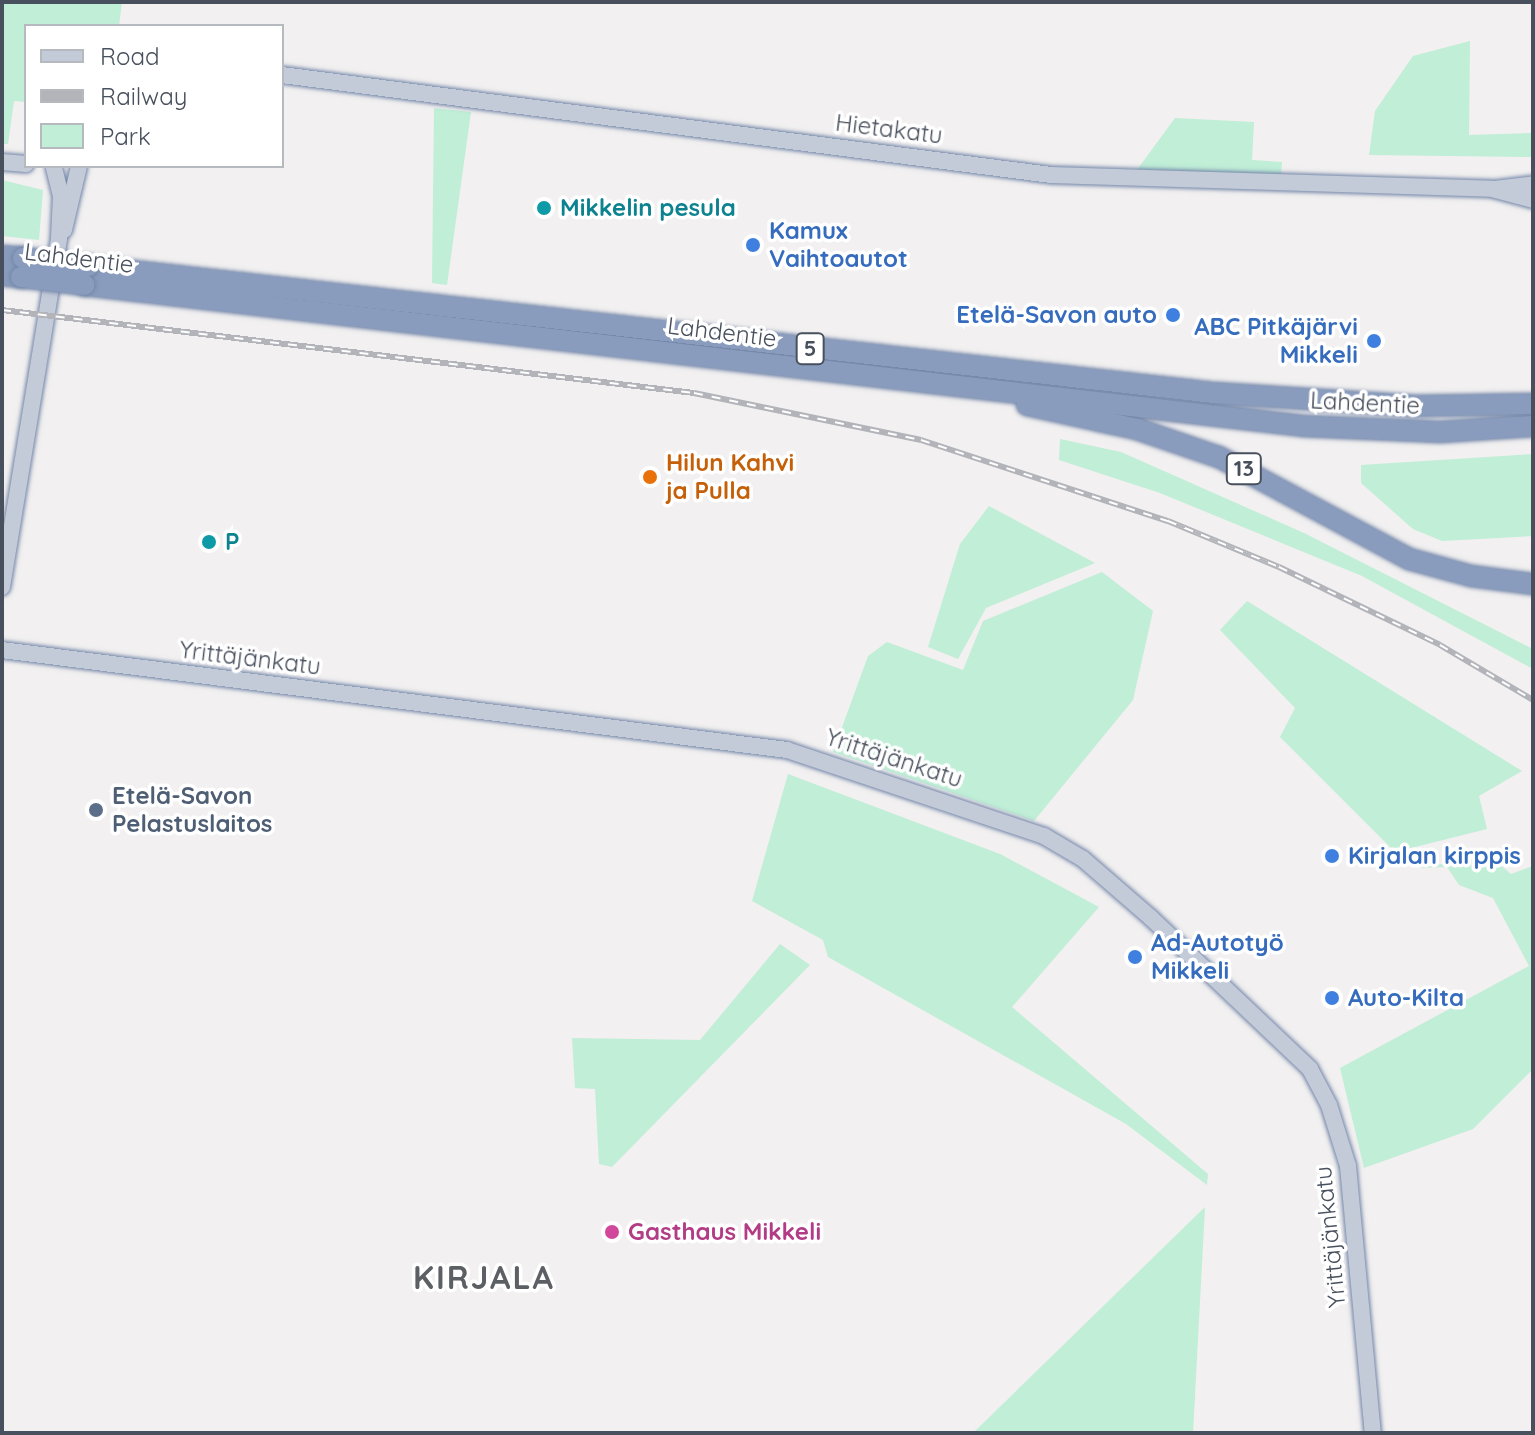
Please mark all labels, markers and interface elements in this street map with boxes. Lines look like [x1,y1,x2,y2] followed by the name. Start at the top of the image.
[24,24,284,168] legend
[100,41,160,71] text: Road
[100,81,187,111] text: Railway
[834,108,944,150] street label: Hietakatu
[100,121,151,151] text: Park
[560,194,736,222] place label: Mikkelin pesula
[535,199,553,217] marker: Mikkelin pesula
[769,217,908,273] place label: Kamux Vaihtoautot
[744,236,762,254] marker: Kamux Vaihtoautot
[23,237,135,279] street label: Lahdentie
[956,301,1157,329] place label: Etelä-Savon auto
[1164,306,1182,324] marker: Etelä-Savon auto
[666,311,778,353] street label: Lahdentie
[1194,313,1358,369] place label: ABC Pitkäjärvi Mikkeli
[794,331,826,367] road number: 5
[1365,332,1383,350] marker: ABC Pitkäjärvi Mikkeli
[1309,386,1421,420] street label: Lahdentie
[666,449,794,505] place label: Hilun Kahvi ja Pulla
[1224,451,1264,487] road number: 13
[641,468,659,486] marker: Hilun Kahvi ja Pulla
[225,528,239,556] place label: P
[200,533,218,551] marker: P
[178,635,322,681] street label: Yrittäjänkatu
[822,722,966,794] street label: Yrittäjänkatu
[112,782,272,838] place label: Etelä-Savon Pelastuslaitos
[87,801,105,819] marker: Etelä-Savon Pelastuslaitos
[1348,842,1521,870] place label: Kirjalan kirppis
[1323,847,1341,865] marker: Kirjalan kirppis
[1151,929,1284,985] place label: Ad-Autotyö Mikkeli
[1126,948,1144,966] marker: Ad-Autotyö Mikkeli
[1348,984,1464,1012] place label: Auto-Kilta
[1323,989,1341,1007] marker: Auto-Kilta
[1308,1165,1352,1309] street label: Yrittäjänkatu
[628,1218,821,1246] place label: Gasthaus Mikkeli
[603,1223,621,1241] marker: Gasthaus Mikkeli
[413,1258,555,1296] district label: KIRJALA

